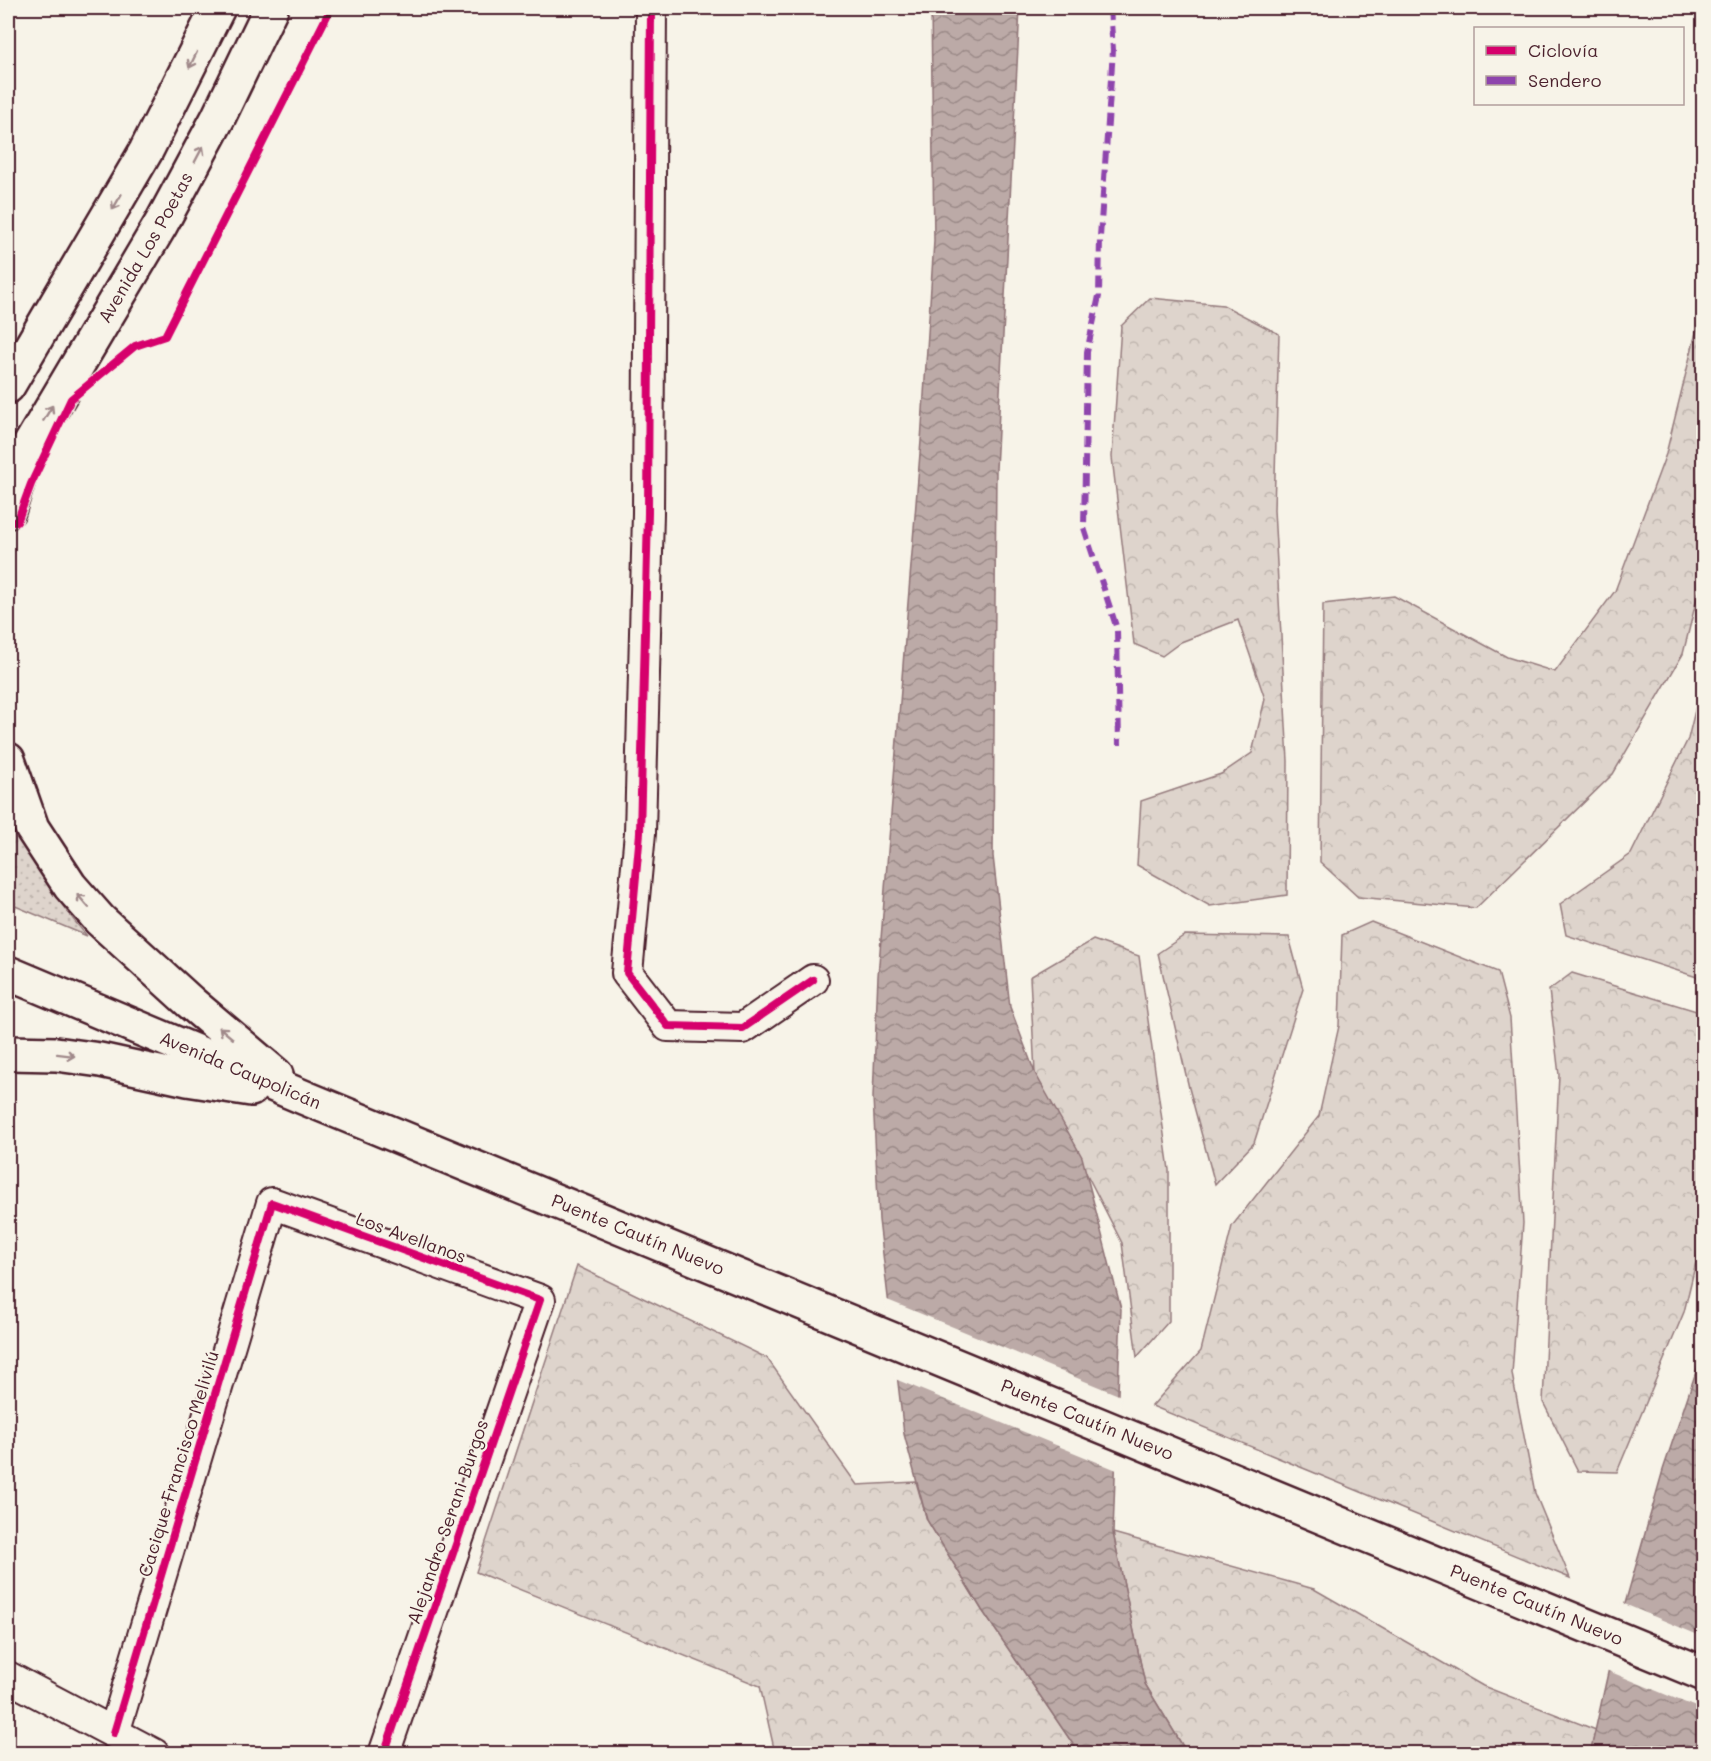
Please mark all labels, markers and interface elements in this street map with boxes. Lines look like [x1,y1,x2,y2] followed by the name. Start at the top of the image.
[1474,27,1684,105] legend
[1528,38,1599,62] text: Ciclovía
[187,51,198,69] one-way arrow
[1528,68,1602,92] text: Sendero
[193,146,205,163] one-way arrow
[92,167,198,327] street label: Avenida Los Poetas
[111,193,123,210] one-way arrow
[42,405,54,422] one-way arrow
[76,894,90,909] one-way arrow
[156,1025,325,1114] street label: Avenida Caupolicán
[218,1026,234,1039] one-way arrow
[55,1050,75,1061] one-way arrow
[548,1188,728,1280] street label: Puente Cautín Nuevo
[353,1206,470,1268] street label: Los Avellanos
[132,1348,224,1580] street label: Cacique Francisco Melivilú
[998,1373,1178,1465] street label: Puente Cautín Nuevo
[401,1416,493,1627] street label: Alejandro Serani Burgos
[1447,1558,1627,1650] street label: Puente Cautín Nuevo

